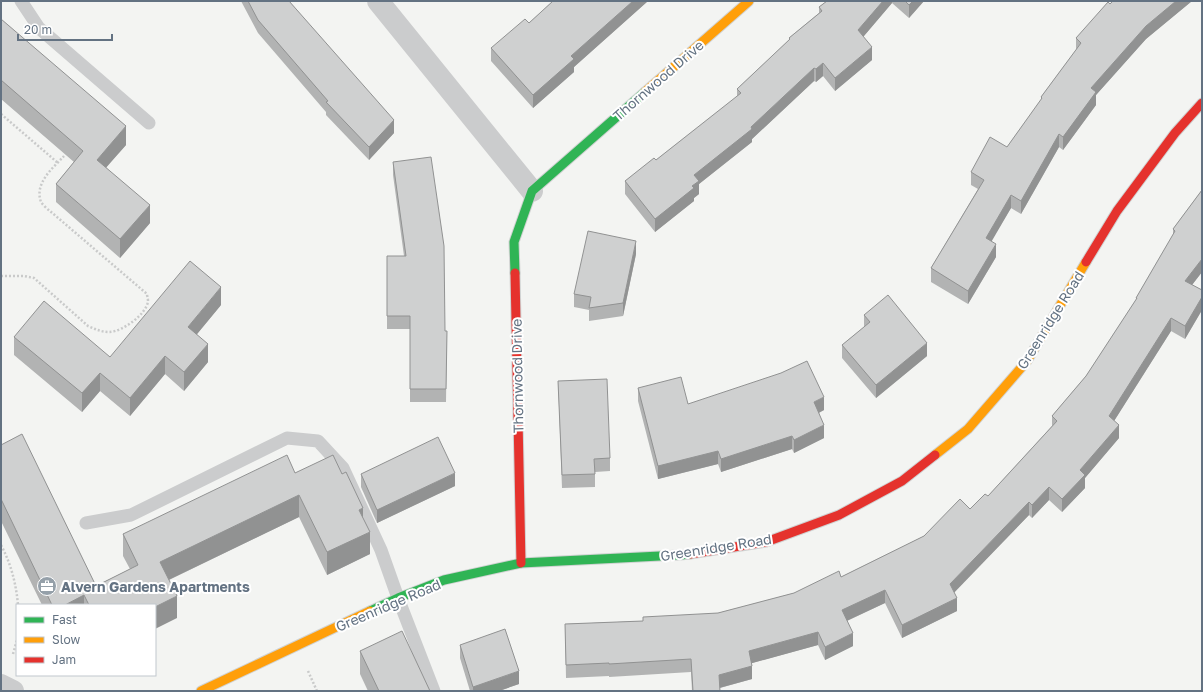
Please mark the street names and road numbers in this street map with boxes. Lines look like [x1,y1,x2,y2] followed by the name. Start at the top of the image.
[609,36,707,124] street label: Thornwood Drive
[1013,268,1087,372] street label: Greenridge Road
[508,319,526,433] street label: Thornwood Drive
[659,530,773,564] street label: Greenridge Road
[333,575,443,635] street label: Greenridge Road

